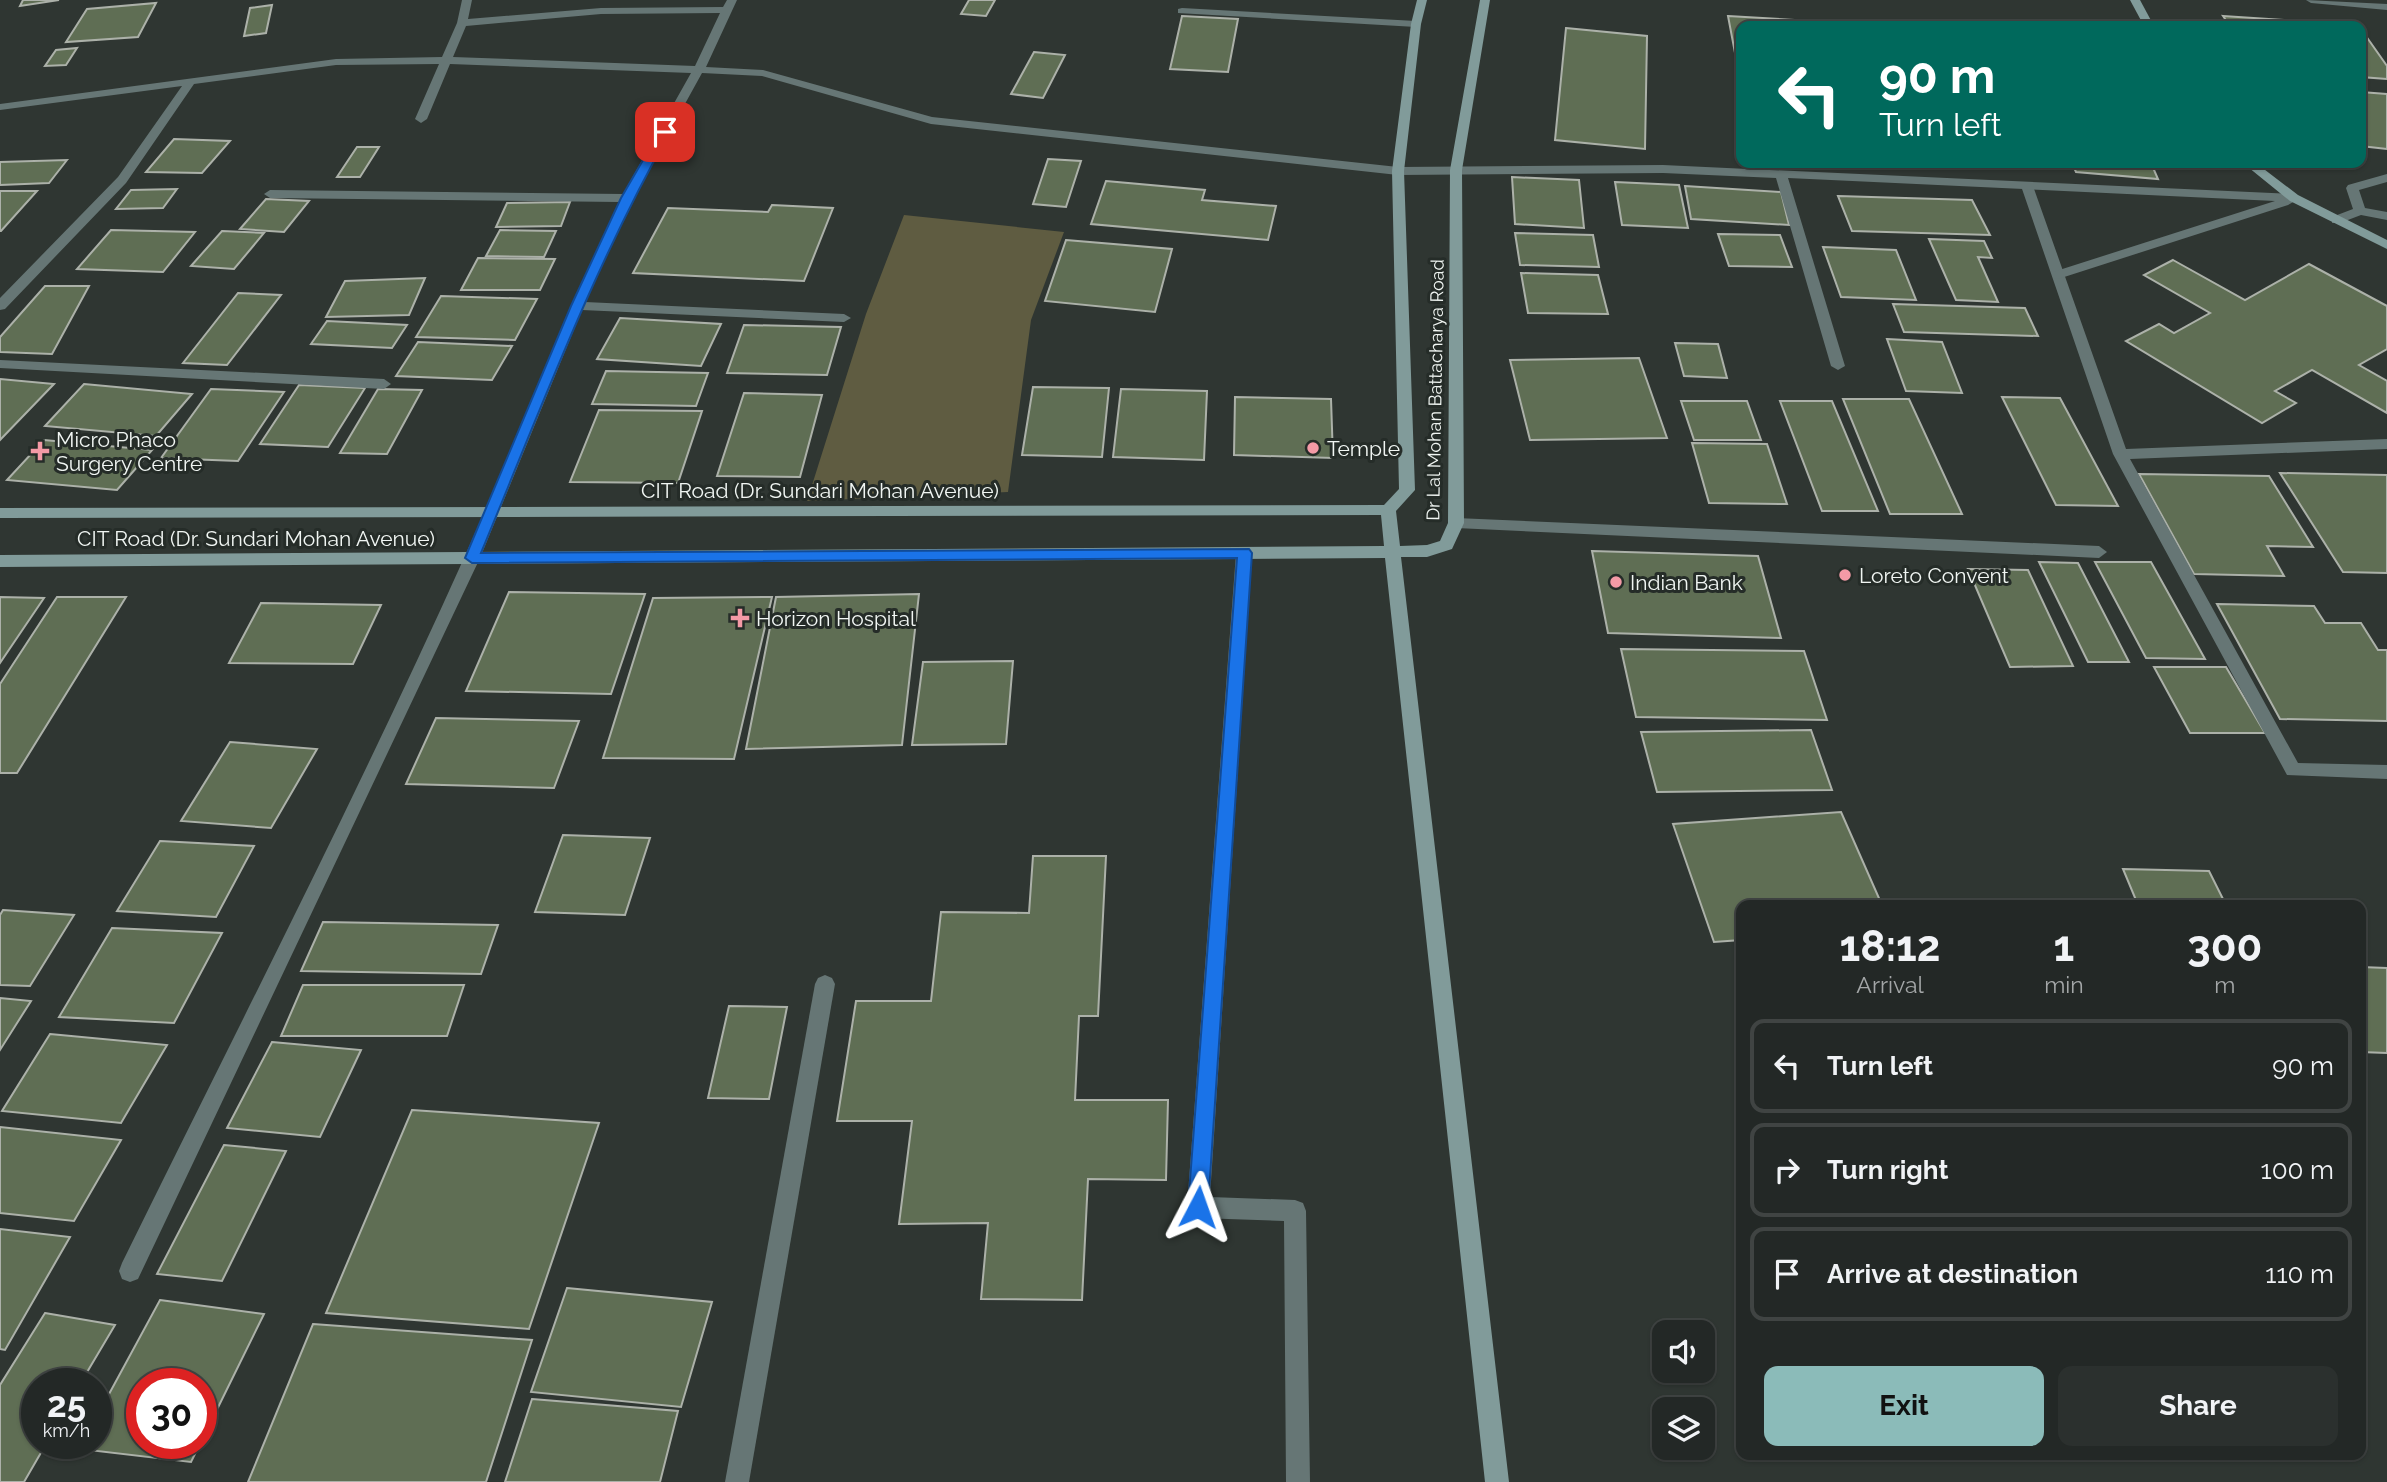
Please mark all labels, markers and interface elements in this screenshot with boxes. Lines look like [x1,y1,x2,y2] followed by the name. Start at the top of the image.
[1879,47,1995,104] text: 90 m
[1764,49,1855,140] icon: left
[635,102,695,162] pin
[1879,106,2001,143] text: Turn left
[646,113,684,151] icon: arrive
[1422,259,1448,521] street label: Dr Lal Mohan Battacharya Road
[56,427,202,476] place label: Micro Phaco Surgery Centre
[1327,436,1400,461] place label: Temple
[1305,440,1321,456] marker: Temple
[30,441,50,461] marker: Micro Phaco Surgery Centre
[641,478,999,503] street label: CIT Road (Dr. Sundari Mohan Avenue)
[77,526,435,551] street label: CIT Road (Dr. Sundari Mohan Avenue)
[1859,563,2009,588] place label: Loreto Convent
[1837,567,1853,583] marker: Loreto Convent
[1630,570,1743,595] place label: Indian Bank
[1608,574,1624,590] marker: Indian Bank
[756,606,916,631] place label: Horizon Hospital
[730,608,750,628] marker: Horizon Hospital
[1840,922,1941,971] text: 18:12
[2054,922,2074,971] text: 1
[2187,922,2262,971] text: 300
[1856,971,1924,998] text: Arrival
[2044,971,2084,998] text: min
[2214,971,2235,998] text: m
[1768,1047,1806,1085] icon: left
[1827,1051,1933,1081] text: Turn left
[2272,1051,2334,1081] text: 90 m
[1768,1151,1806,1189] icon: right
[1827,1155,1948,1185] text: Turn right
[2261,1155,2334,1185] text: 100 m
[1161,1170,1235,1244] position arrow
[1768,1255,1806,1293] icon: arrive
[1827,1259,2078,1289] text: Arrive at destination
[2265,1259,2334,1289] text: 110 m
[1652,1320,1715,1460] map controls
[1652,1320,1715,1383] button: sound
[1764,1366,2044,1446] button: Exit
[2058,1366,2338,1446] button: Share
[126,1368,217,1459] speed limit sign: 30
[47,1384,86,1425] text: 25
[1652,1397,1715,1460] button: layers
[43,1420,90,1441] text: km/h

